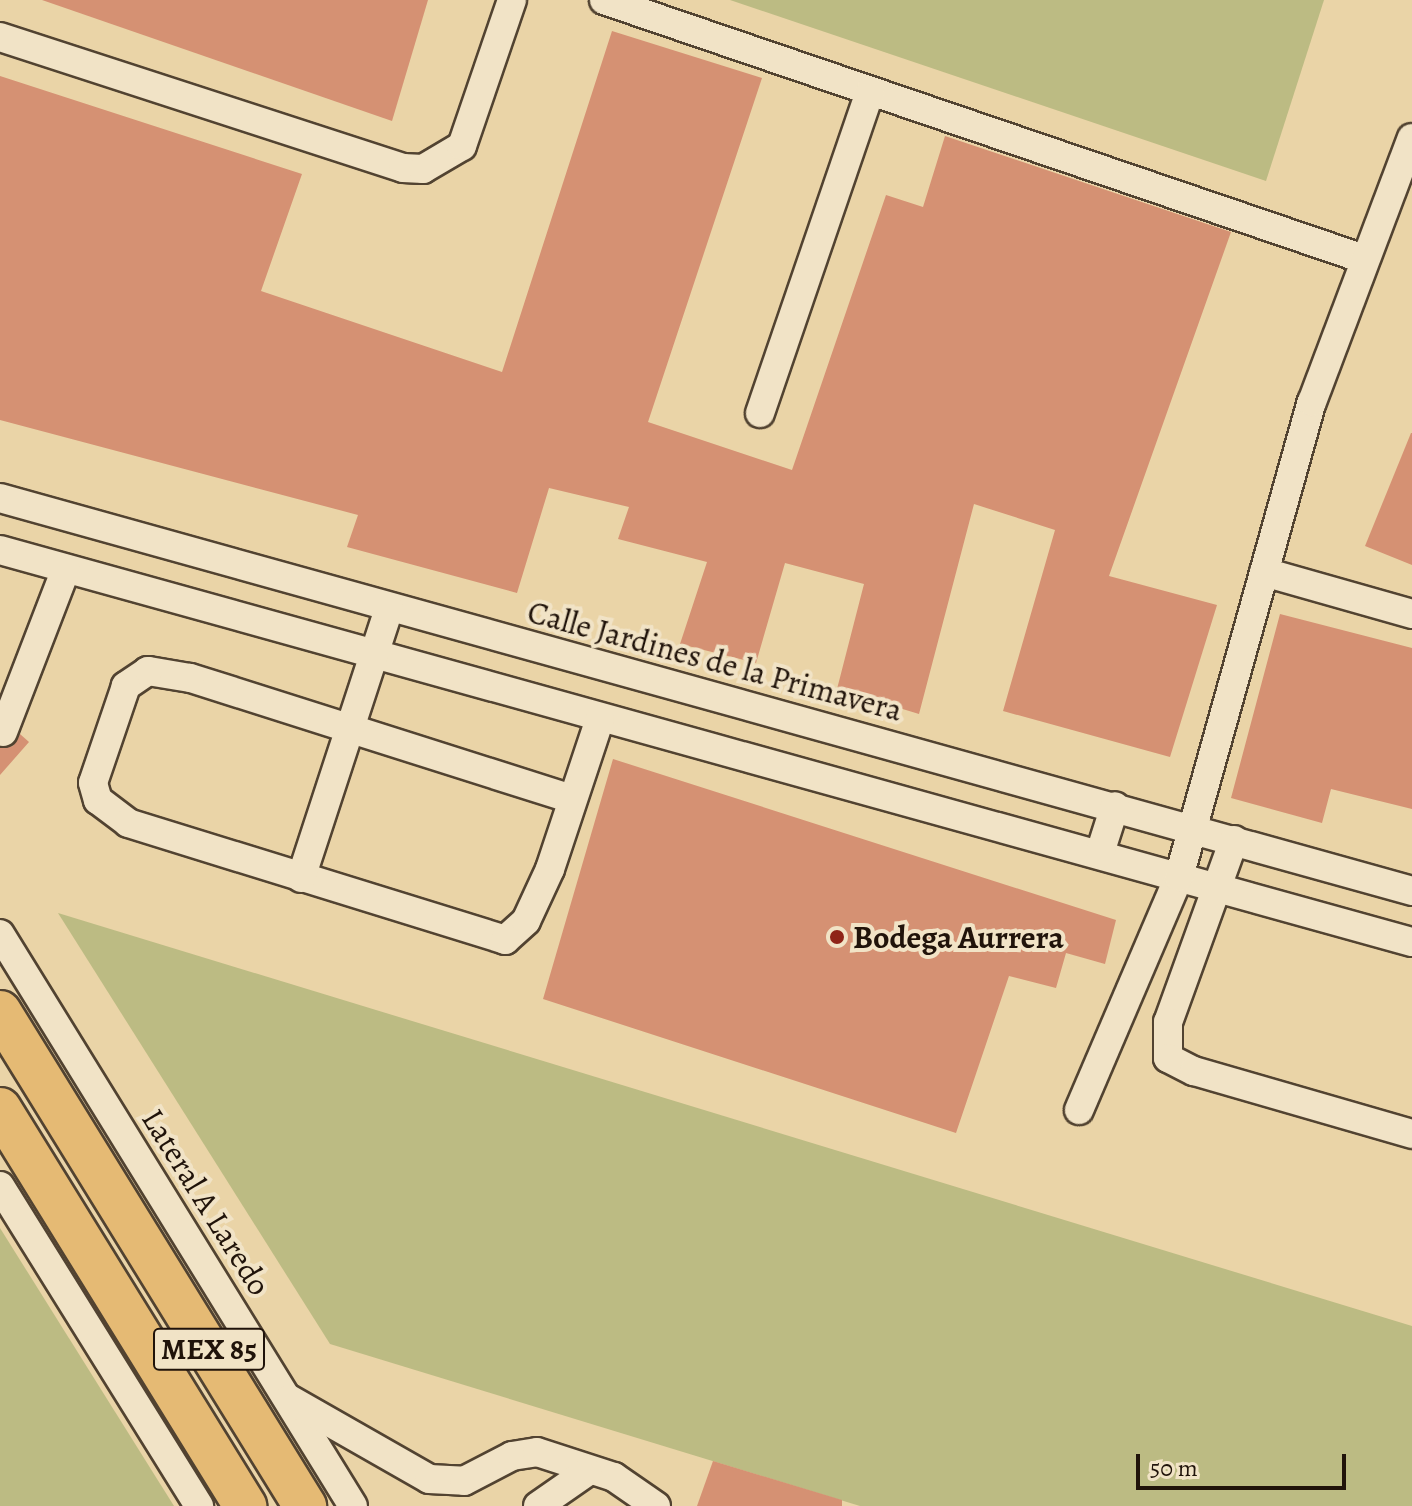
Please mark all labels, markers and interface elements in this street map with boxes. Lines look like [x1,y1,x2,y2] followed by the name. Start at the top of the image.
[524,592,906,730] street label: Calle Jardines de la Primavera
[853,918,1064,956] place label: Bodega Aurrera
[828,928,846,946] marker: Bodega Aurrera
[133,1102,279,1302] street label: Lateral A Laredo
[153,1323,265,1375] road number: MEX 85
[1140,1438,1350,1488] scale bar
[1150,1452,1198,1484] text: 50 m

